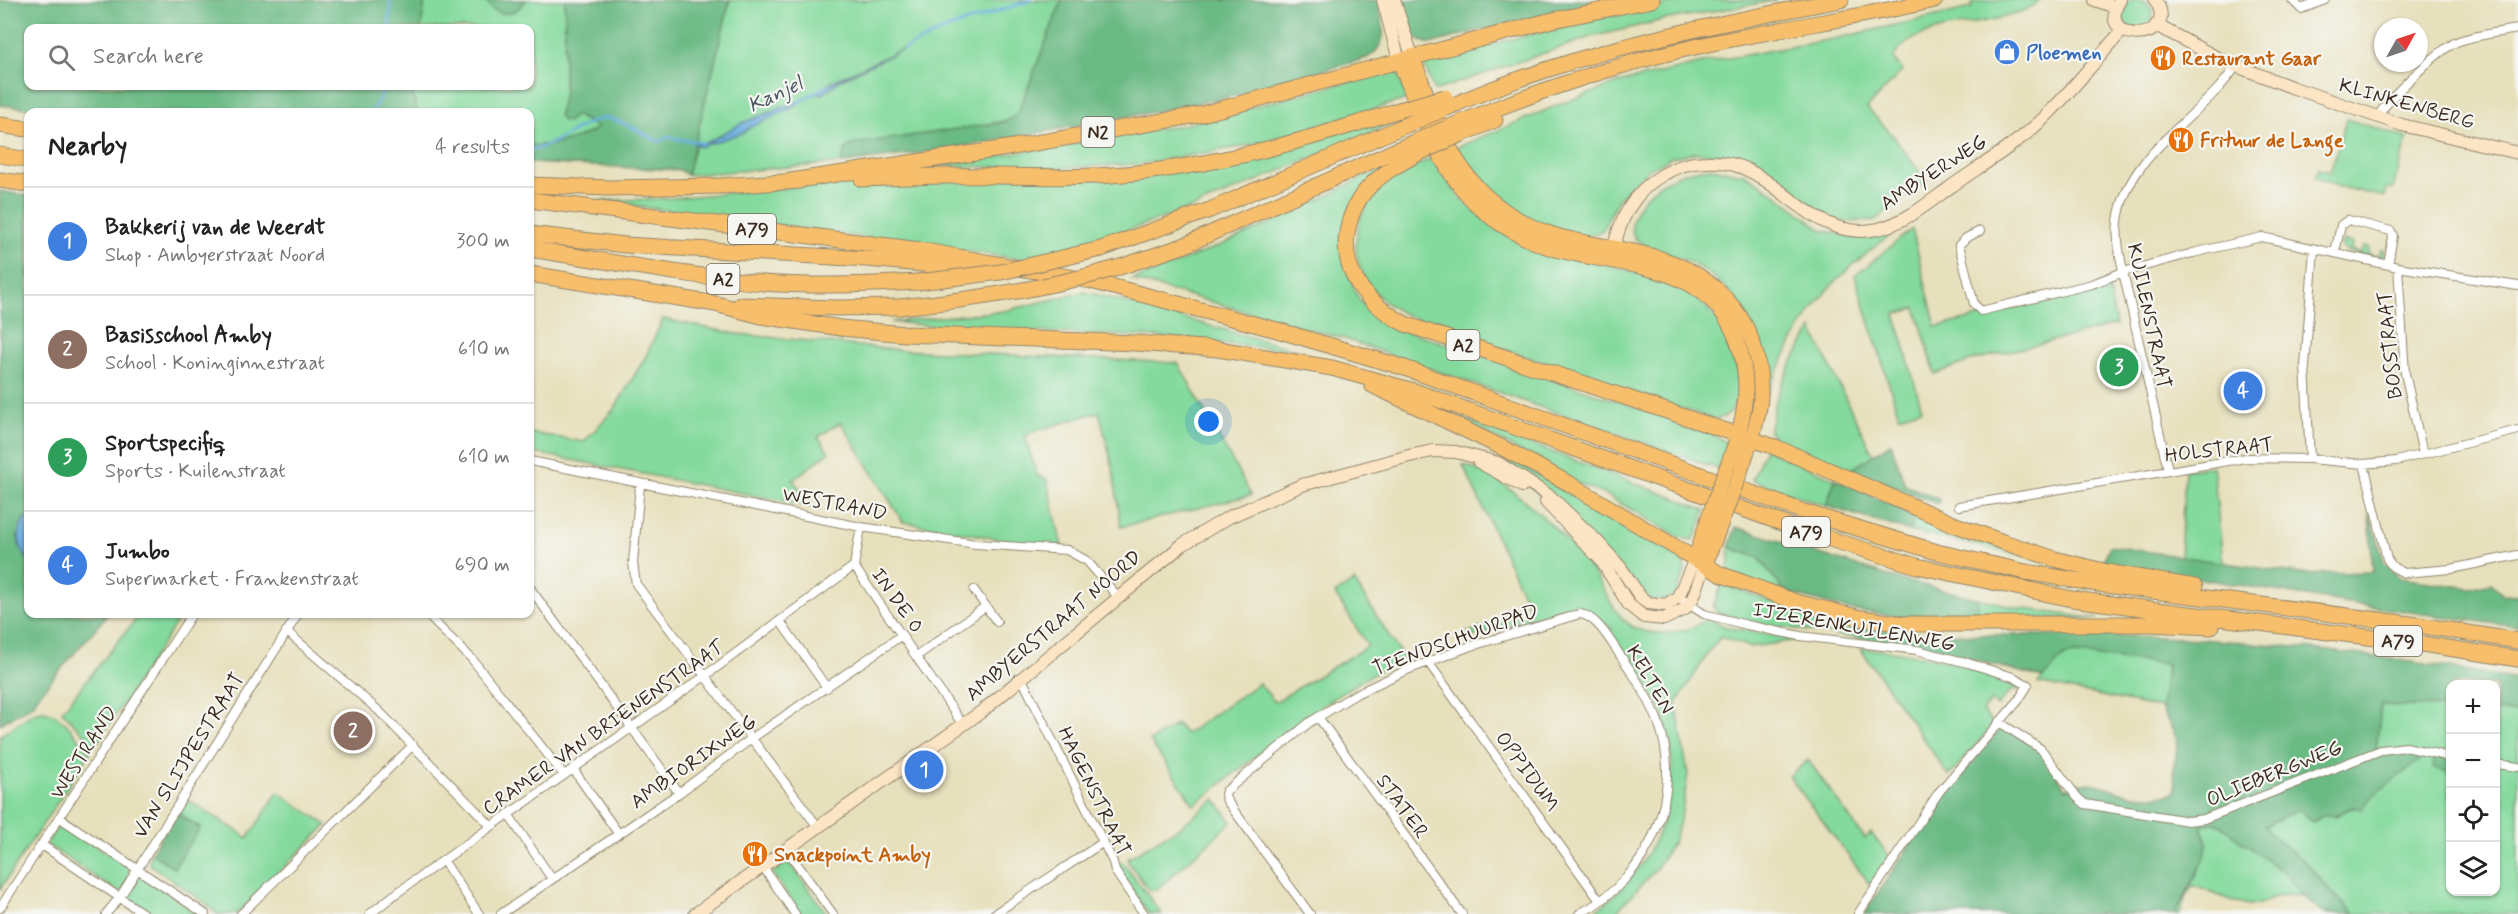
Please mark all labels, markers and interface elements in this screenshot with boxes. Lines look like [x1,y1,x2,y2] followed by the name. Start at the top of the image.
[2374,18,2428,72] north arrow
[24,24,534,90] search box
[1992,37,2022,67] shop icon: Ploemen
[2026,40,2102,67] place label: Ploemen
[45,41,78,74] icon: search
[93,43,204,71] text: Search here
[2148,43,2178,73] restaurant icon: Restaurant Gaar
[2182,46,2322,73] place label: Restaurant Gaar
[743,69,809,120] water label: Kanjel
[2336,72,2477,137] street label: KLINKENBERG
[1082,117,1114,147] road number: N2
[2166,125,2196,155] restaurant icon: Frituur de Lange
[2200,128,2344,157] place label: Frituur de Lange
[1875,129,1992,218] street label: AMBYERWEG
[48,130,127,164] text: Nearby
[435,134,510,161] text: 4 results
[105,214,325,242] text: Bakkerij van de Weerdt
[728,214,776,244] road number: A79
[63,228,72,255] text: 1
[456,228,510,255] text: 300 m
[2120,241,2177,391] street label: KUILENSTRAAT
[105,242,325,269] text: Shop · Ambyerstraat Noord
[706,264,740,294] road number: A2
[2371,289,2410,400] street label: BOSSTRAAT
[105,322,272,350] text: Basisschool Amby
[1446,330,1480,360] road number: A2
[63,336,72,363] text: 2
[458,336,510,363] text: 610 m
[2100,344,2138,389] pin: 3
[105,350,325,377] text: School · Koninginnestraat
[2224,368,2262,414] pin: 4
[1194,407,1223,436] your location
[105,430,225,458] text: Sportspecifiq
[2163,431,2275,470] street label: HOLSTRAAT
[63,444,72,471] text: 3
[458,444,510,471] text: 610 m
[105,458,286,485] text: Sports · Kuilenstraat
[780,481,889,528] street label: WESTRAND
[1782,517,1830,547] road number: A79
[105,538,170,566] text: Jumbo
[960,544,1148,708] street label: AMBYERSTRAAT NOORD
[62,552,73,579] text: 4
[455,552,510,579] text: 690 m
[864,563,929,639] street label: IN DE O
[105,566,359,593] text: Supermarket · Frankenstraat
[1751,596,1957,659] street label: IJZERENKUILENWEG
[1369,598,1542,683] street label: TIENDSCHUURPAD
[2374,626,2422,656] road number: A79
[478,633,731,822] street label: CRAMER VAN BRIENENSTRAAT
[1619,641,1680,719] street label: KELTEN
[127,668,251,844] street label: VAN SLIJPESTRAAT
[2446,680,2500,896] map controls
[2446,680,2500,734] button: +
[44,701,124,805] street label: WESTRAND
[334,708,372,754] pin: 2
[625,709,762,816] street label: AMBIORIXWEG
[1051,722,1137,861] street label: HAGENSTRAAT
[1489,726,1565,817] street label: OPPIDUM
[2446,734,2500,788] button: −
[2203,735,2347,814] street label: OLIEBERGWEG
[904,748,944,792] pin: 1
[1369,769,1434,845] street label: STATER
[2446,788,2500,842] button: locate
[740,839,770,869] restaurant icon: Snackpoint Amby
[774,842,931,869] place label: Snackpoint Amby
[2446,842,2500,896] button: layers

